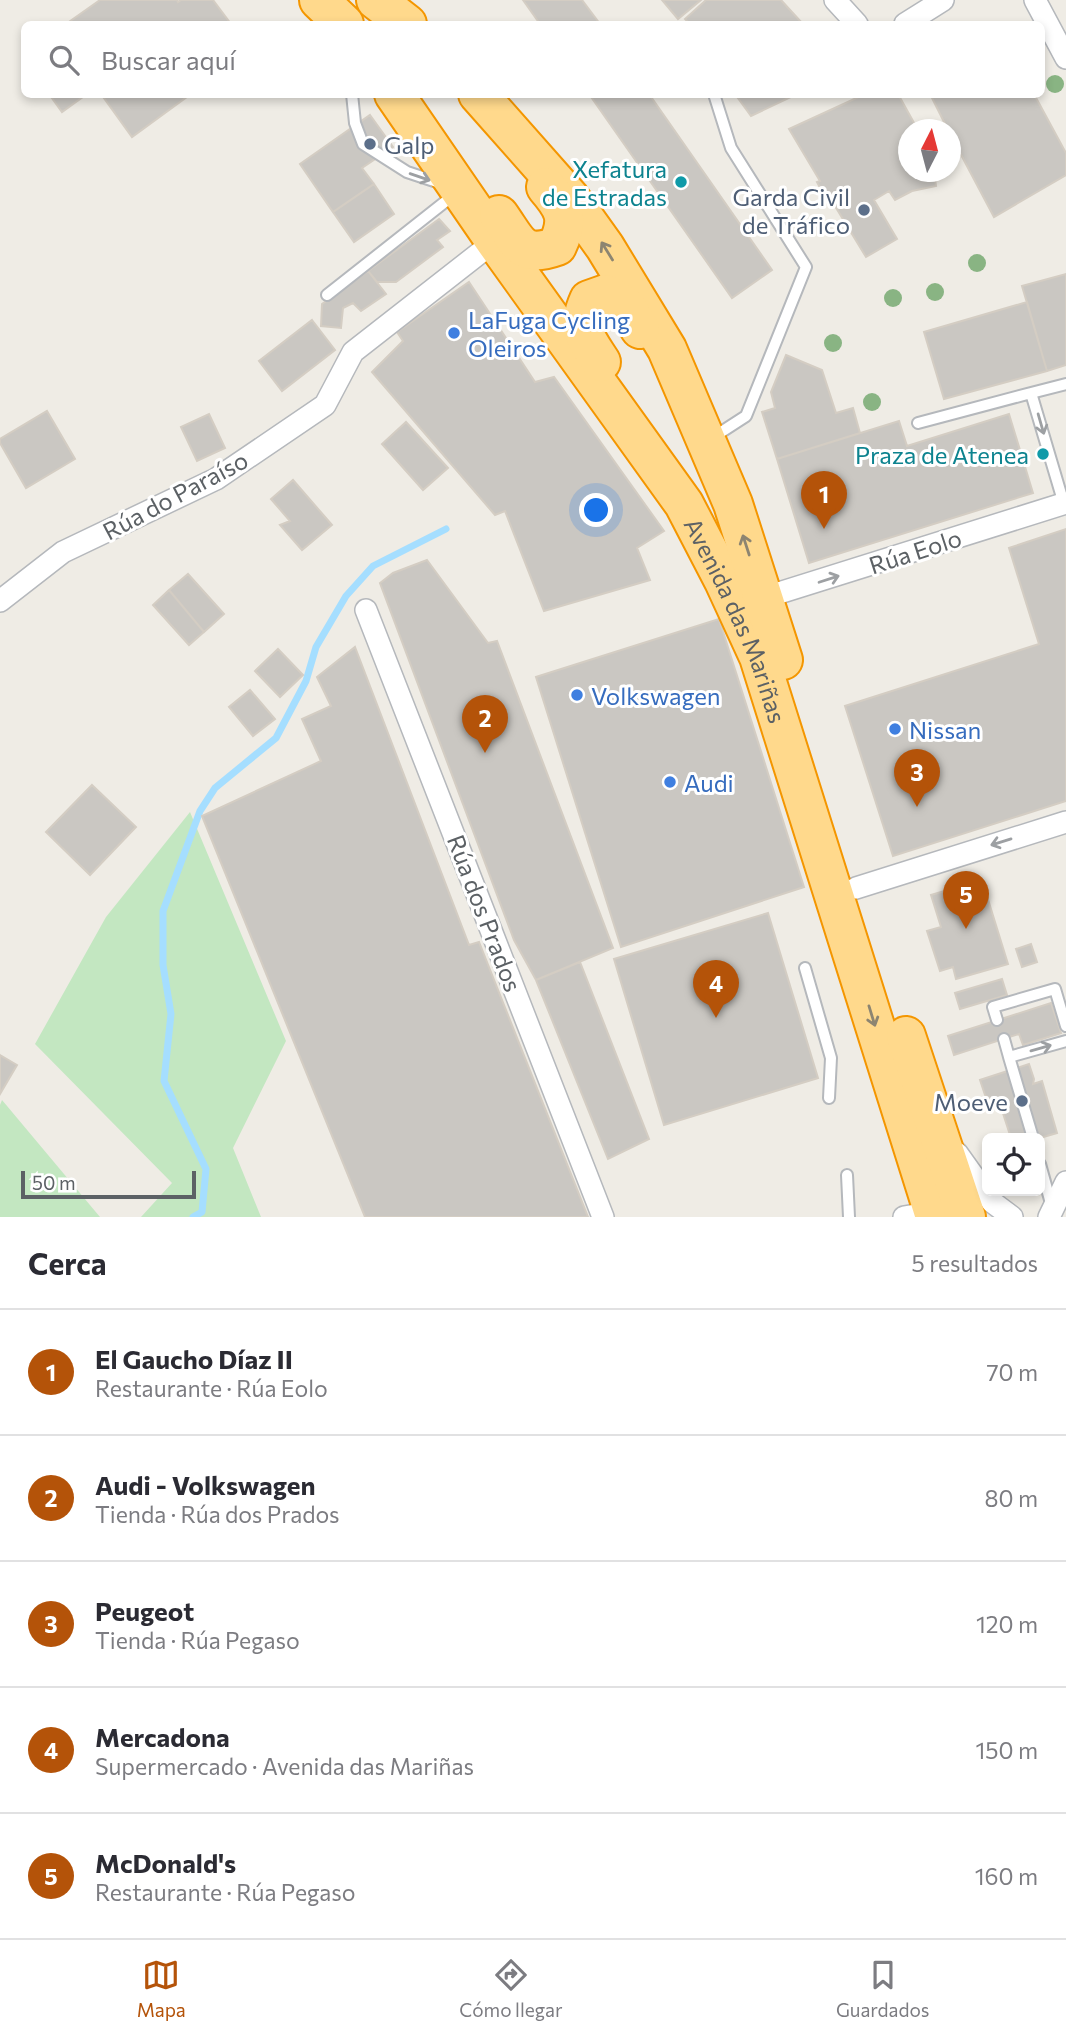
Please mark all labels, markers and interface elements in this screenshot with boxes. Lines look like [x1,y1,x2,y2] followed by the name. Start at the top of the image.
[21,21,1045,98] search box
[45,41,83,79] icon: search
[101,44,236,75] text: Buscar aquí
[898,119,961,182] north arrow
[384,130,434,159] place label: Galp
[362,136,378,152] marker: Galp
[542,154,667,211] place label: Xefatura de Estradas
[409,172,431,184] one-way arrow
[673,174,689,190] marker: Xefatura de Estradas
[732,182,850,239] place label: Garda Civil de Tráfico
[856,202,872,218] marker: Garda Civil de Tráfico
[600,242,614,262] one-way arrow
[468,305,630,362] place label: LaFuga Cycling Oleiros
[446,325,462,341] marker: LaFuga Cycling Oleiros
[1035,413,1048,435] one-way arrow
[855,440,1029,469] place label: Praza de Atenea
[97,445,253,545] street label: Rúa do Paraíso
[1035,446,1051,462] marker: Praza de Atenea
[801,471,847,529] pin: 1
[579,493,613,527] your location
[679,512,793,726] street label: Avenida das Mariñas
[865,522,965,580] street label: Rúa Eolo
[739,534,751,556] one-way arrow
[817,572,839,584] one-way arrow
[591,681,721,710] place label: Volkswagen
[569,687,585,703] marker: Volkswagen
[462,695,508,753] pin: 2
[909,715,981,744] place label: Nissan
[887,721,903,737] marker: Nissan
[894,749,940,807] pin: 3
[684,768,734,797] place label: Audi
[662,774,678,790] marker: Audi
[442,830,528,996] street label: Rúa dos Prados
[990,837,1012,850] one-way arrow
[943,871,989,929] pin: 5
[693,960,739,1018] pin: 4
[867,1004,880,1026] one-way arrow
[1030,1041,1052,1054] one-way arrow
[934,1087,1008,1116] place label: Moeve
[1014,1093,1030,1109] marker: Moeve
[982,1133,1045,1196] map controls
[982,1133,1045,1196] button: locate
[21,1168,196,1200] scale bar
[32,1171,76,1194] text: 50 m
[28,1244,107,1281] text: Cerca
[912,1249,1038,1277] text: 5 resultados
[95,1343,293,1374] text: El Gaucho Díaz II
[46,1358,56,1386] text: 1
[986,1358,1038,1386] text: 70 m
[95,1374,328,1402] text: Restaurante · Rúa Eolo
[95,1469,316,1500] text: Audi - Volkswagen
[44,1484,58,1512] text: 2
[985,1484,1038,1512] text: 80 m
[95,1500,339,1528] text: Tienda · Rúa dos Prados
[95,1595,194,1626] text: Peugeot
[44,1610,58,1638] text: 3
[976,1610,1038,1638] text: 120 m
[95,1626,300,1654] text: Tienda · Rúa Pegaso
[95,1721,230,1752] text: Mercadona
[44,1736,58,1764] text: 4
[975,1736,1038,1764] text: 150 m
[95,1752,474,1780] text: Supermercado · Avenida das Mariñas
[95,1847,236,1878] text: McDonald's
[44,1862,58,1890] text: 5
[975,1862,1038,1890] text: 160 m
[95,1878,356,1906] text: Restaurante · Rúa Pegaso
[137,1956,186,2021] tab: Mapa
[459,1956,563,2021] tab: Cómo llegar
[836,1956,929,2021] tab: Guardados

